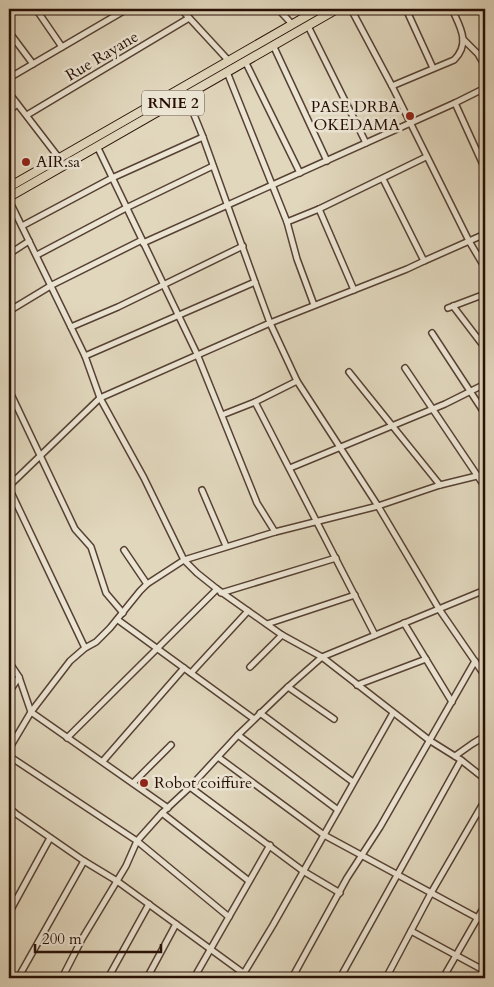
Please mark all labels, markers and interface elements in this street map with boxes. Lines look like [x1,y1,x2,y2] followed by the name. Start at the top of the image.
[62,26,142,86] street label: Rue Rayane
[142,90,204,116] road number: RNIE 2
[311,96,401,136] place label: PASE DRBA OKEDAMA
[404,110,416,122] marker: PASE DRBA OKEDAMA
[36,151,80,173] place label: AIR.sa
[20,156,32,168] marker: AIR.sa
[154,772,252,794] place label: Robot coiffure
[138,777,150,789] marker: Robot coiffure
[35,922,161,954] scale bar
[42,929,82,949] text: 200 m

